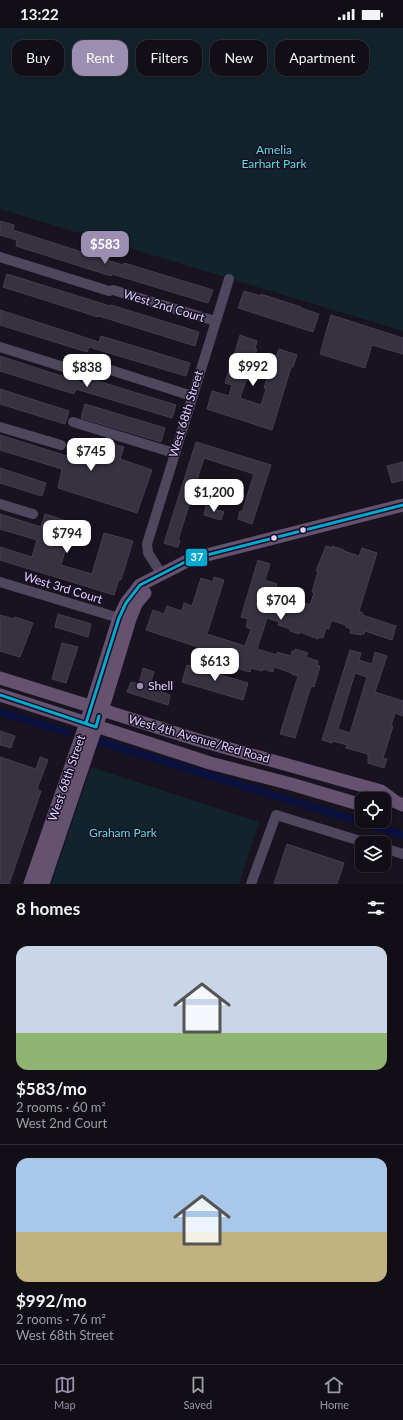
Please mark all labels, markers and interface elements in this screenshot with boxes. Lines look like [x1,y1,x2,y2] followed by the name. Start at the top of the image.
[20,5,59,23] text: 13:22
[12,40,64,76] chip: Buy
[72,40,128,76] chip: Rent
[136,40,202,76] chip: Filters
[210,40,267,76] chip: New
[275,40,369,76] chip: Apartment
[241,142,307,171] park label: Amelia Earhart Park
[81,231,129,265] pin: $583
[90,236,120,252] text: $583
[122,286,207,325] street label: West 2nd Court
[229,353,277,387] pin: $992
[63,354,111,388] pin: $838
[238,358,268,374] text: $992
[72,359,102,375] text: $838
[165,368,206,459] street label: West 68th Street
[67,438,115,472] pin: $745
[76,443,106,459] text: $745
[181,479,247,513] pin: $1,200
[194,484,234,500] text: $1,200
[43,520,91,554] pin: $794
[52,525,82,541] text: $794
[298,525,308,535] unlabelled marker
[269,533,279,543] unlabelled marker
[185,548,208,567] line badge: 37
[191,550,203,563] text: 37
[22,568,105,607] street label: West 3rd Court
[257,587,305,621] pin: $704
[266,592,296,608] text: $704
[191,648,239,682] pin: $613
[200,653,230,669] text: $613
[148,678,173,693] place label: Shell
[135,681,145,691] marker: Shell
[127,711,272,766] street label: West 4th Avenue/Red Road
[45,732,89,823] street label: West 68th Street
[355,792,391,872] map controls
[355,792,391,828] button: locate
[89,825,158,840] park label: Graham Park
[355,836,391,872] button: layers
[365,897,387,919] icon: filters
[16,898,80,919] text: 8 homes
[166,972,238,1044] icon: home
[16,1078,87,1099] text: $583/mo
[16,1099,106,1115] text: 2 rooms · 60 m²
[16,1115,107,1131] text: West 2nd Court
[166,1184,238,1256] icon: home
[16,1290,87,1311] text: $992/mo
[16,1311,106,1327] text: 2 rooms · 76 m²
[16,1327,114,1343] text: West 68th Street
[54,1374,76,1411] tab: Map
[183,1374,212,1411] tab: Saved
[320,1374,349,1411] tab: Home

